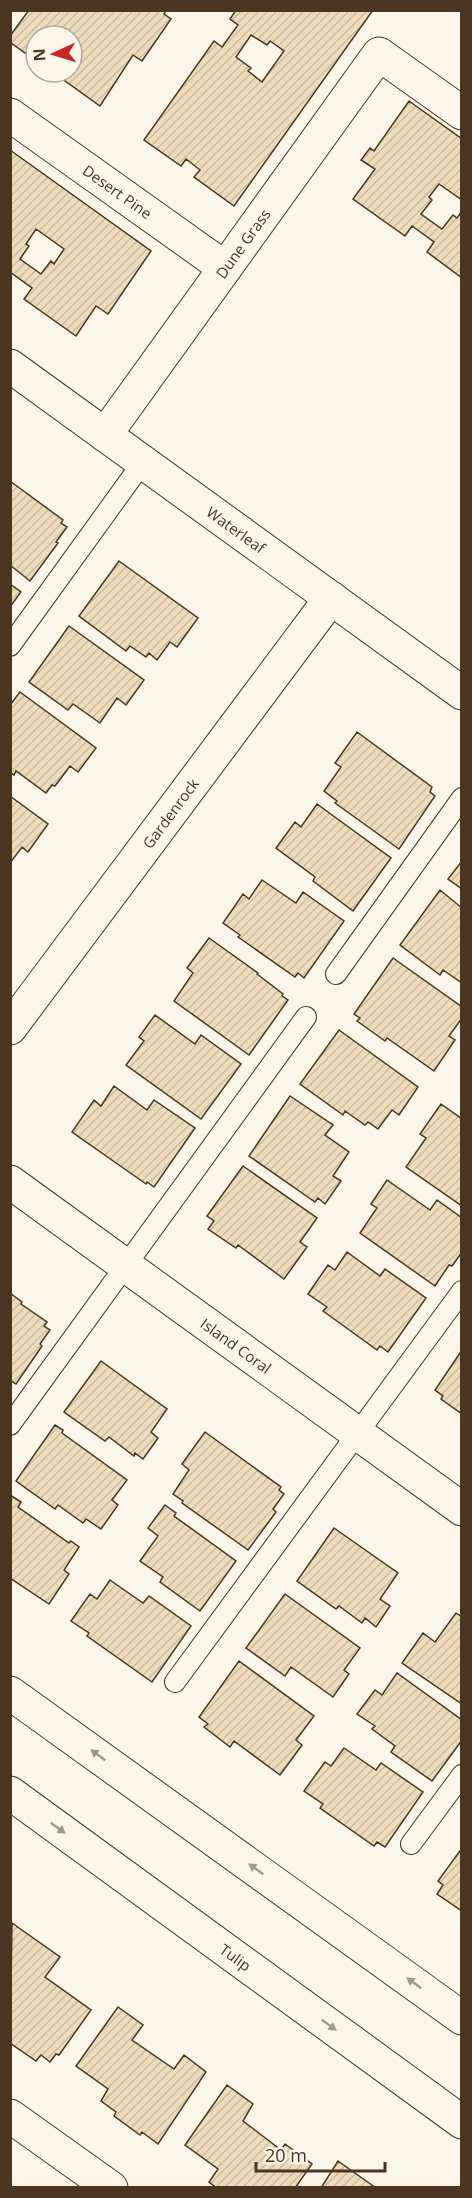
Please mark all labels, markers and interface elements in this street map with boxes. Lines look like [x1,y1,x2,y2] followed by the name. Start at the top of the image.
[24,24,84,84] north arrow
[28,48,50,62] text: N
[79,160,156,223] street label: Desert Pine
[211,205,275,282] street label: Dune Grass
[203,502,270,558] street label: Waterleaf
[138,774,203,852] street label: Gardenrock
[197,1313,275,1378] street label: Island Coral
[90,1750,105,1762] one-way arrow
[50,1821,65,1833] one-way arrow
[248,1864,263,1876] one-way arrow
[216,1939,255,1975] street label: Tulip
[407,1978,422,1990] one-way arrow
[322,2019,337,2031] one-way arrow
[256,2135,385,2173] scale bar
[265,2143,307,2167] text: 20 m

